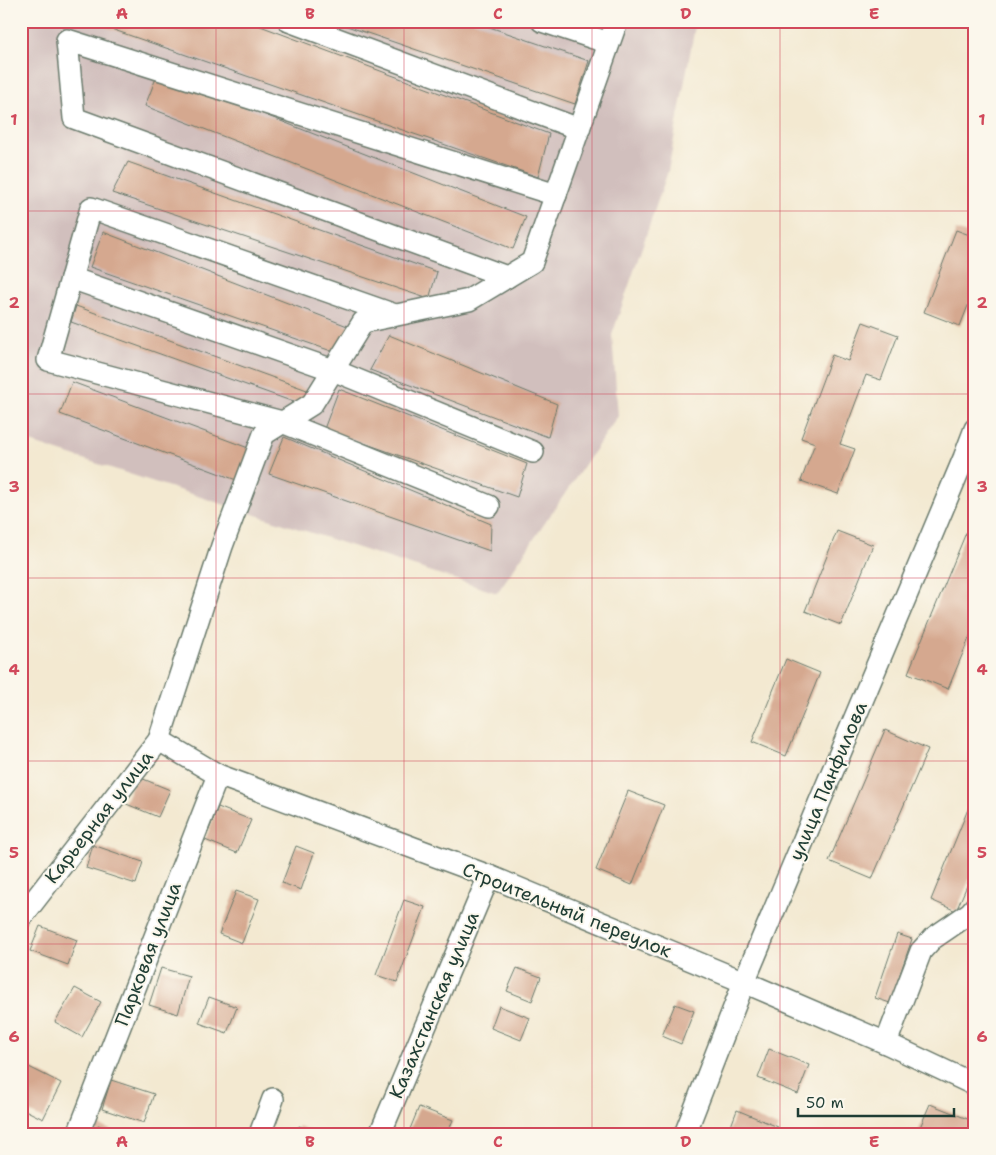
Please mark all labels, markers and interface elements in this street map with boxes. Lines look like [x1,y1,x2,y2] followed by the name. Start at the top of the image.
[116,3,128,24] text: A
[305,3,315,24] text: B
[493,3,503,24] text: C
[680,3,692,24] text: D
[869,3,879,24] text: E
[10,109,18,130] text: 1
[978,109,986,130] text: 1
[8,292,20,313] text: 2
[976,292,988,313] text: 2
[8,476,20,497] text: 3
[976,476,988,497] text: 3
[8,659,20,680] text: 4
[976,659,988,680] text: 4
[783,698,873,864] street label: улица Панфилова
[39,745,159,889] street label: Карьерная улица
[9,842,19,863] text: 5
[977,842,987,863] text: 5
[459,857,675,963] street label: Строительный переулок
[109,878,187,1030] street label: Парковая улица
[383,908,485,1102] street label: Казахстанская улица
[8,1026,20,1047] text: 6
[976,1026,988,1047] text: 6
[798,1085,955,1117] scale bar
[806,1093,844,1113] text: 50 m
[116,1131,128,1152] text: A
[305,1131,315,1152] text: B
[493,1131,503,1152] text: C
[680,1131,692,1152] text: D
[869,1131,879,1152] text: E

